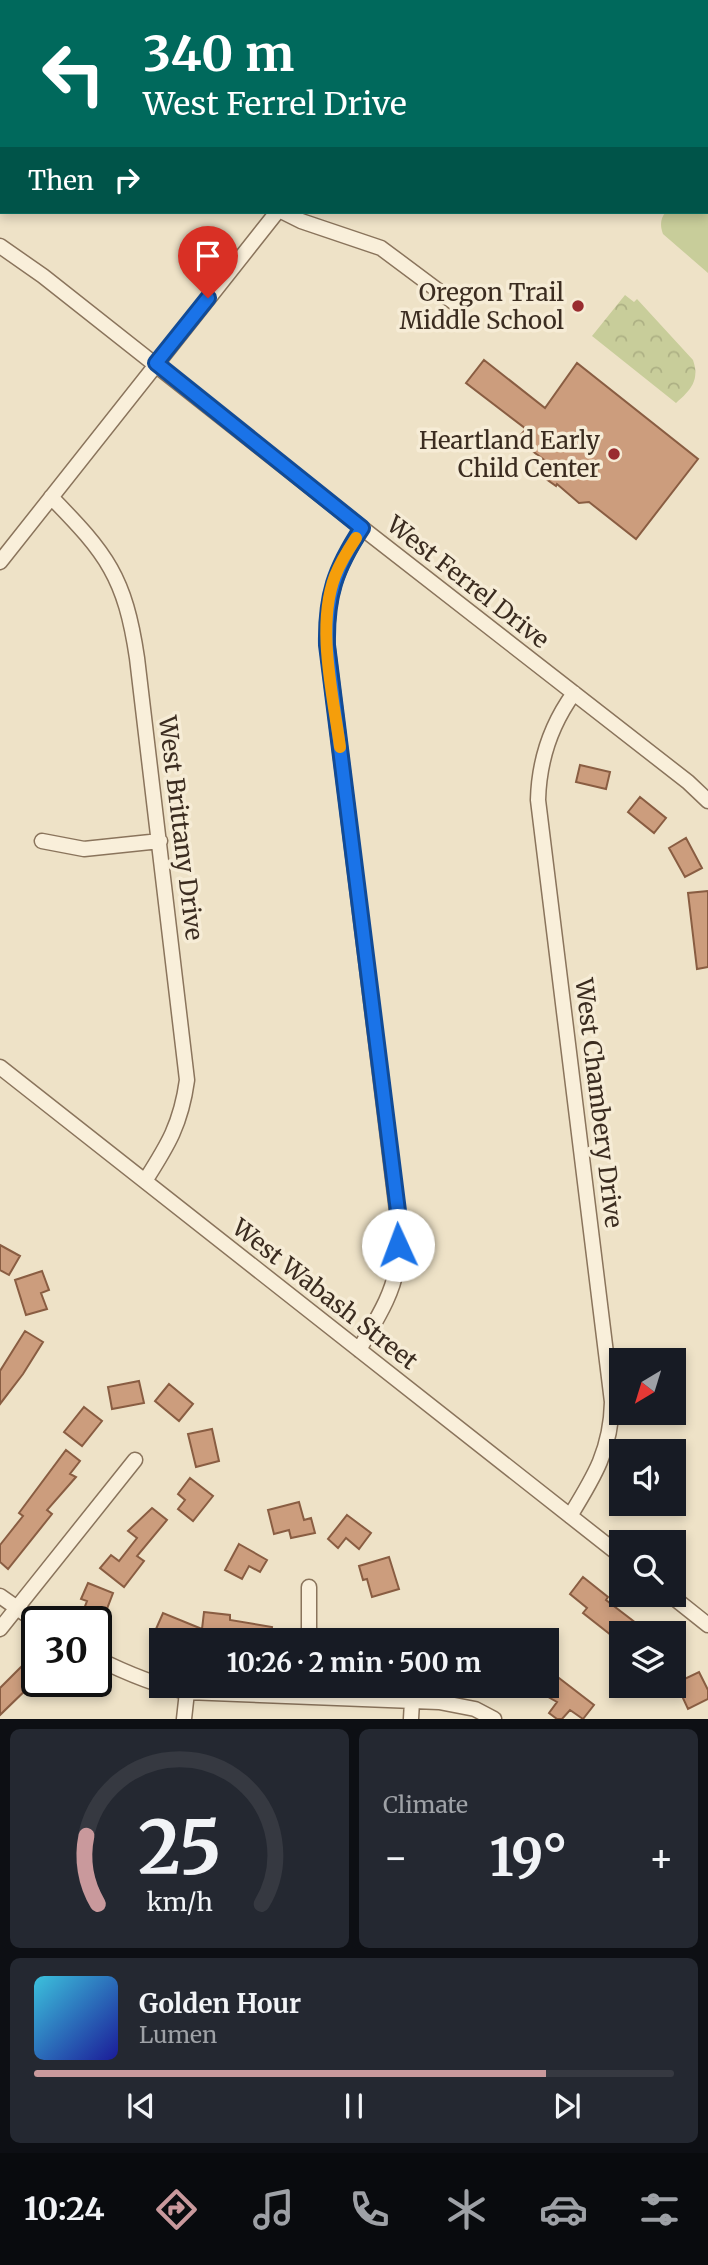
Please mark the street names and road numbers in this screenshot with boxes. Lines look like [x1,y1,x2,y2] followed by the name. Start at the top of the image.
[380,508,555,655] street label: West Ferrel Drive
[152,713,210,942] street label: West Brittany Drive
[568,976,630,1229] street label: West Chambery Drive
[225,1211,425,1377] street label: West Wabash Street

